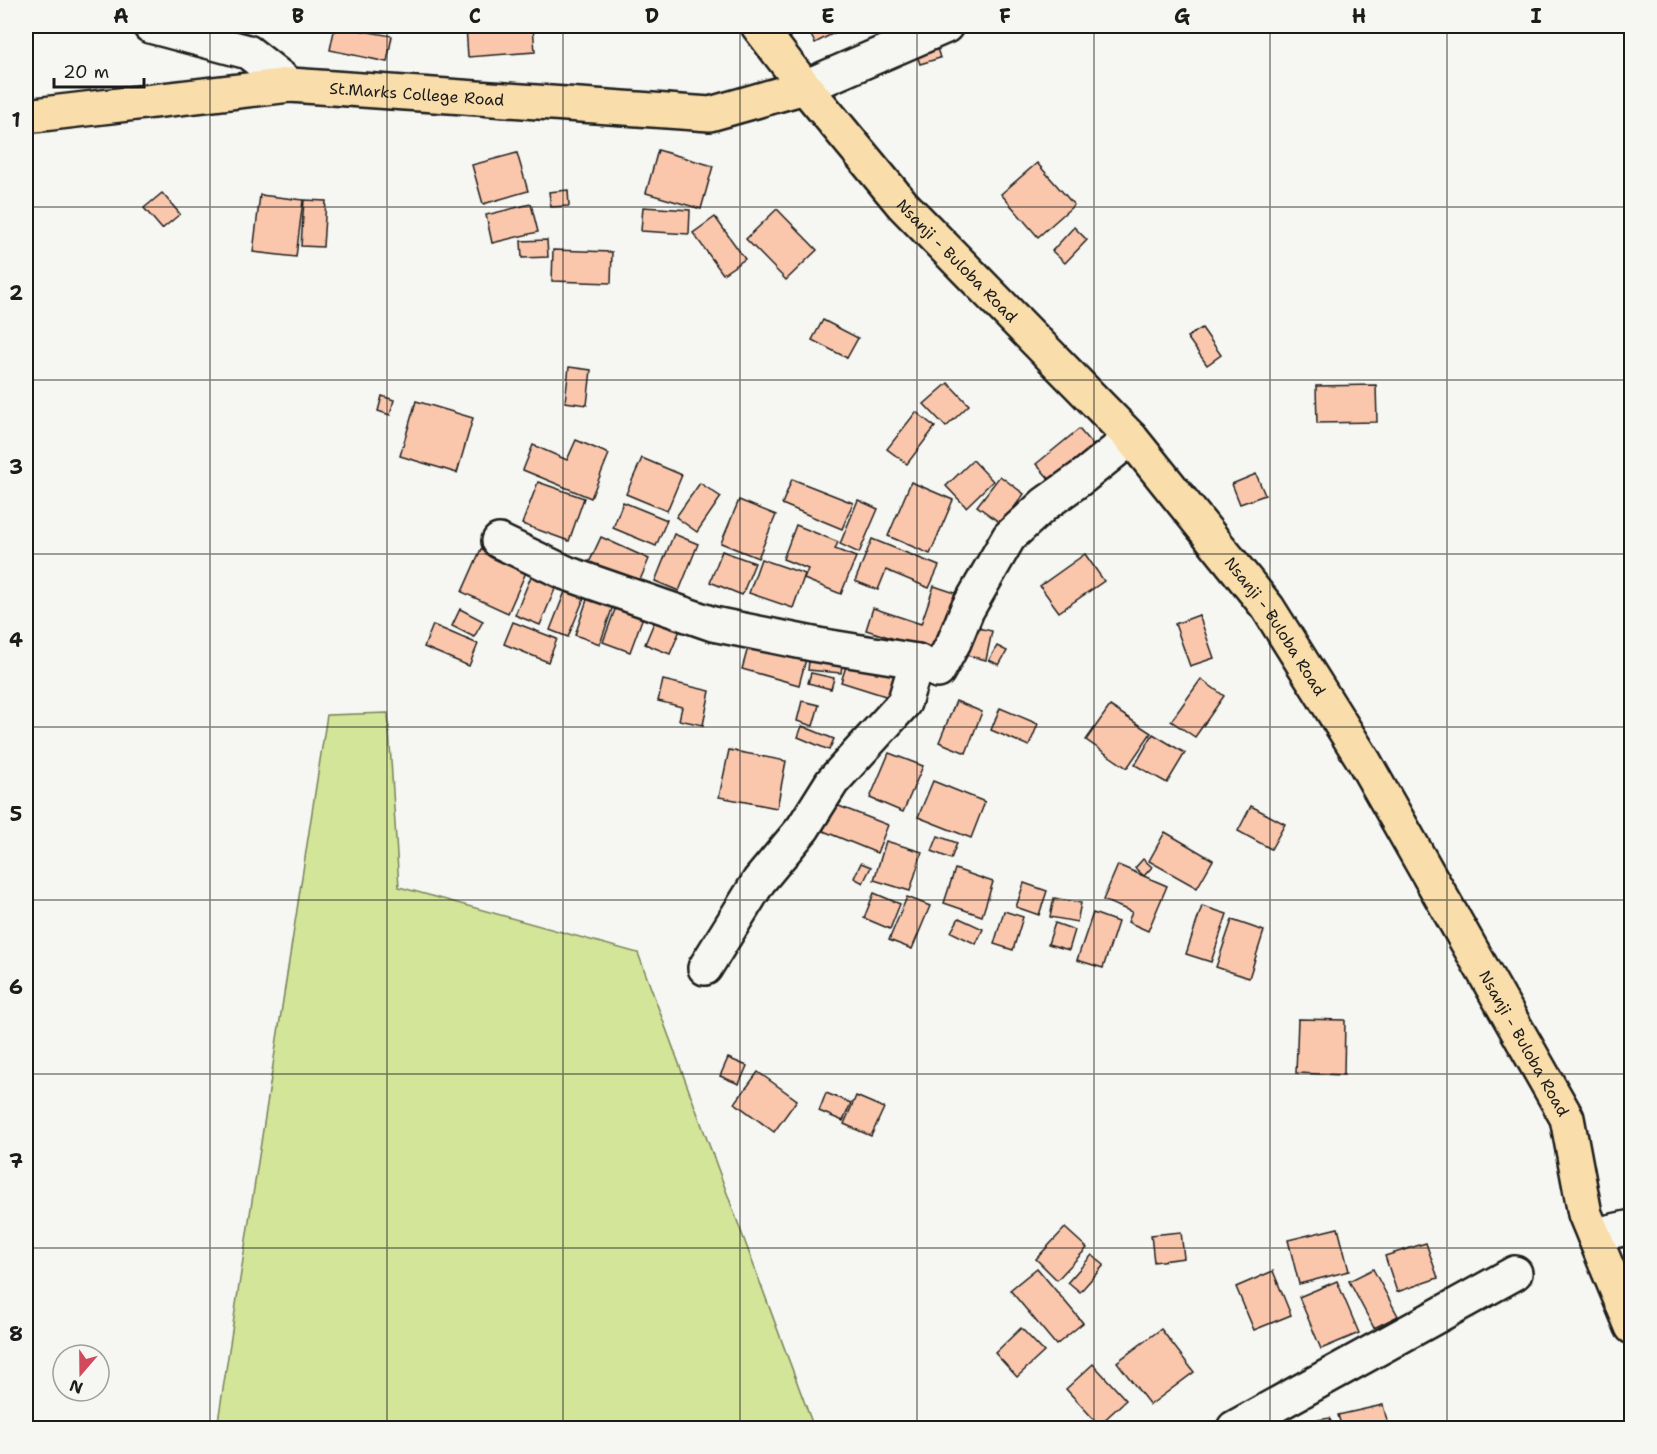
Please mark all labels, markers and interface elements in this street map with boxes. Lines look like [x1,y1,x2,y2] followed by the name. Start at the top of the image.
[113,3,129,29] text: A
[292,3,304,29] text: B
[469,3,481,29] text: C
[645,3,659,29] text: D
[821,3,835,29] text: E
[999,3,1011,29] text: F
[1174,3,1190,29] text: G
[1352,3,1366,29] text: H
[1530,3,1542,29] text: I
[54,51,144,89] scale bar
[63,60,109,84] text: 20 m
[329,78,505,111] street label: St.Marks College Road
[11,107,21,133] text: 1
[892,195,1022,327] street label: Nsanji - Buloba Road
[9,280,23,306] text: 2
[9,454,23,480] text: 3
[1220,553,1330,700] street label: Nsanji - Buloba Road
[9,627,23,653] text: 4
[10,801,22,827] text: 5
[1474,967,1574,1120] street label: Nsanji - Buloba Road
[9,974,23,1000] text: 6
[9,1148,23,1174] text: 7
[9,1321,23,1347] text: 8
[51,1343,111,1403] north arrow
[66,1375,86,1399] text: N

